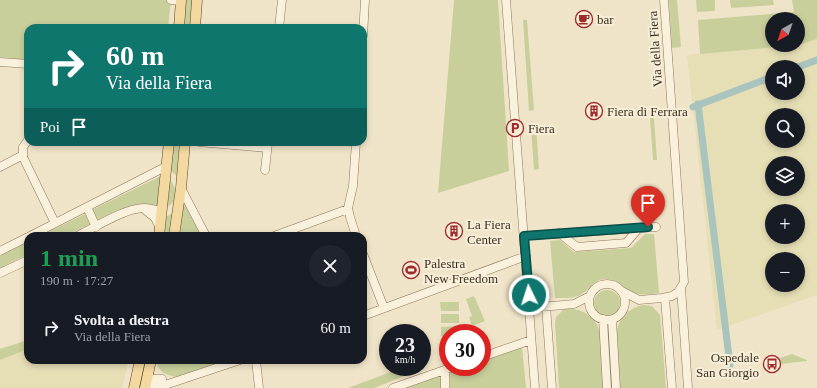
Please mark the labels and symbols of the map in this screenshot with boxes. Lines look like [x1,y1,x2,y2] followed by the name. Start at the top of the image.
[574,9,594,29] cafe icon: bar
[645,10,665,88] street label: Via della Fiera
[597,12,614,27] place label: bar
[765,12,805,52] north arrow
[584,101,604,121] building icon: Fiera di Ferrara
[607,104,688,119] place label: Fiera di Ferrara
[505,118,525,138] parking icon: Fiera
[528,121,555,136] place label: Fiera
[631,186,665,227] pin
[467,217,511,247] place label: La Fiera Center
[444,221,464,241] building icon: La Fiera Center
[424,256,498,286] place label: Palestra New Freedom
[401,260,421,280] sports icon: Palestra New Freedom
[508,274,550,316] position arrow
[439,324,491,376] speed limit sign: 30
[696,350,759,380] place label: Ospedale San Giorgio
[762,354,782,374] bus stop icon: Ospedale San Giorgio

